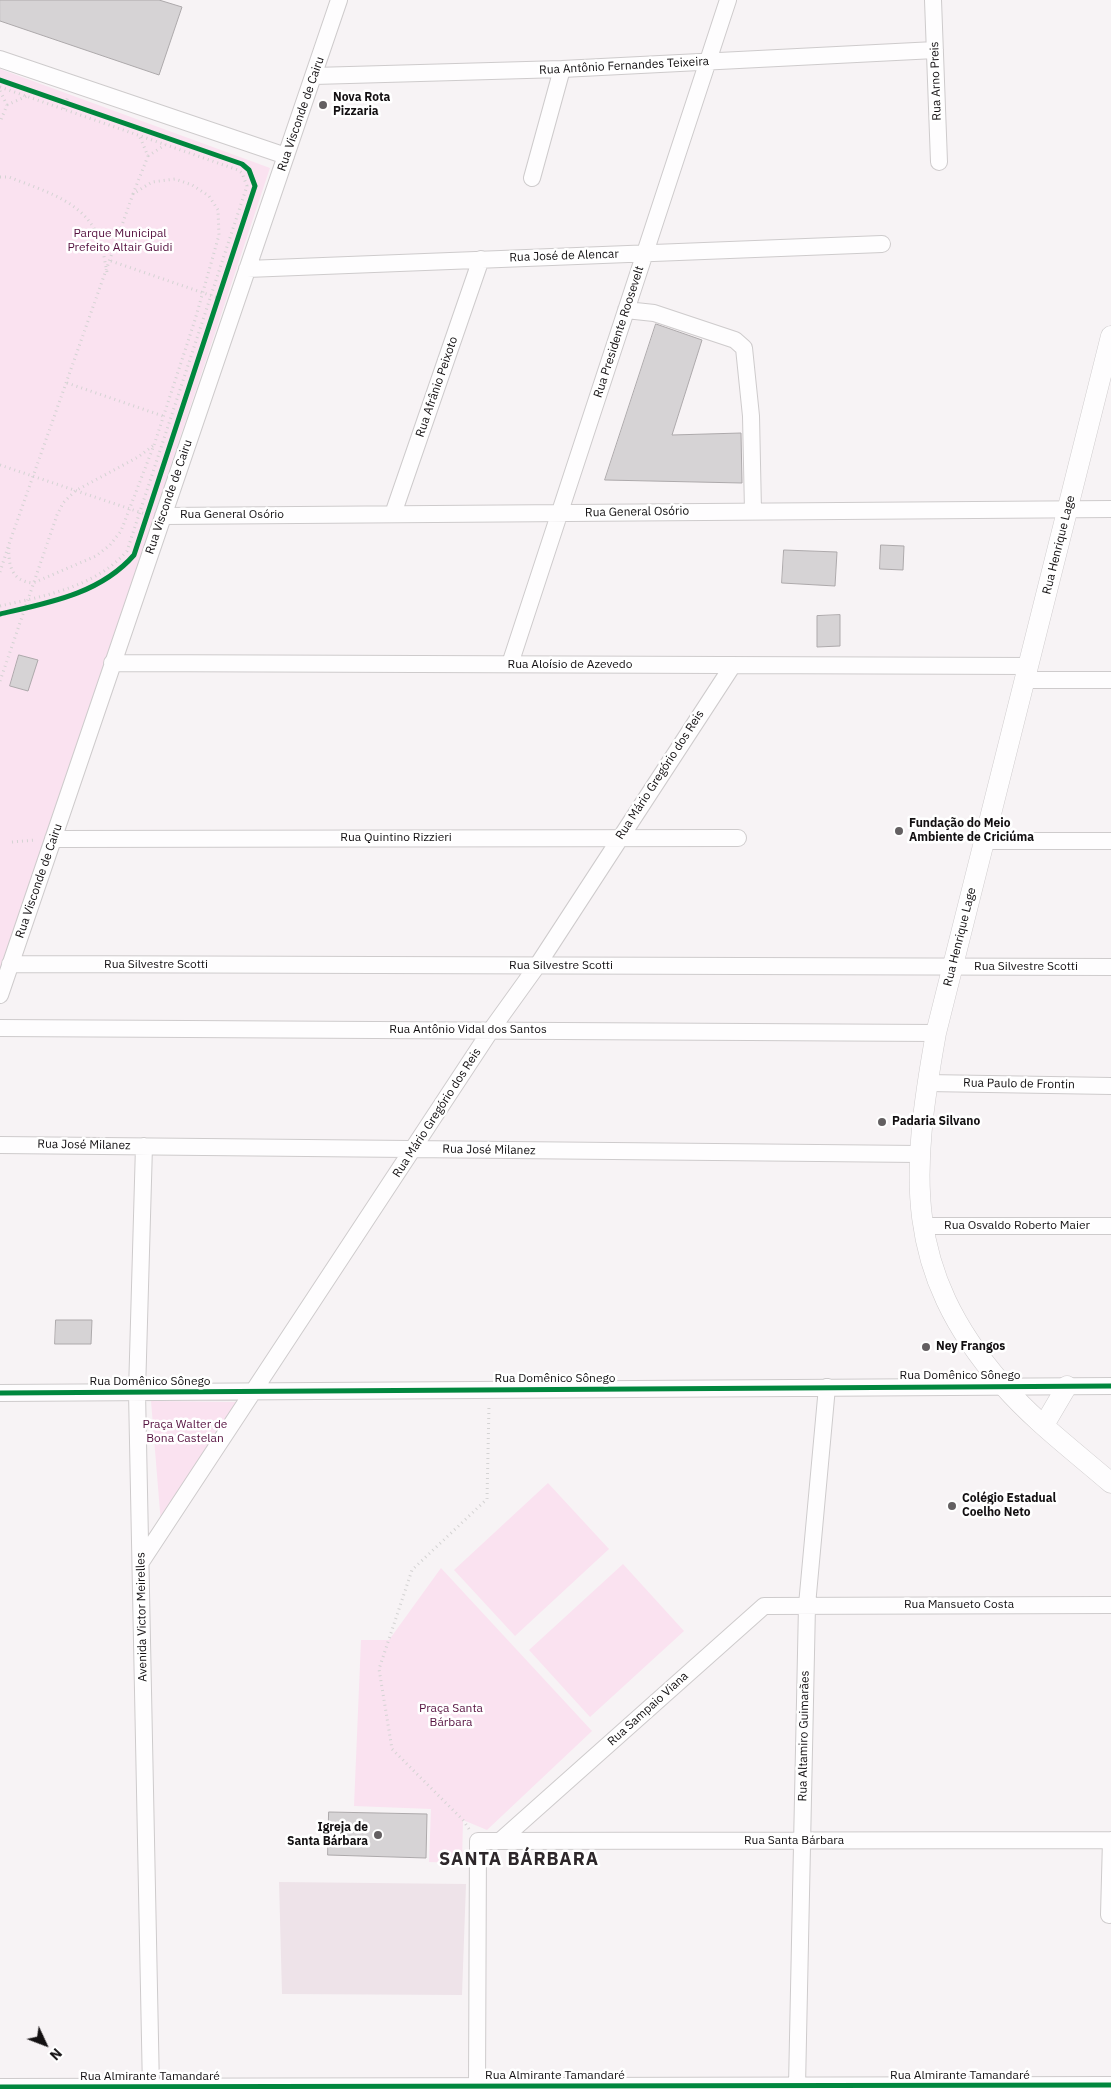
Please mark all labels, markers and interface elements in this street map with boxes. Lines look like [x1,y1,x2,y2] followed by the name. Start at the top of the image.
[927,41,945,121] street label: Rua Arno Preis
[539,54,709,78] street label: Rua Antônio Fernandes Teixeira
[275,55,327,173] street label: Rua Visconde de Cairu
[333,91,390,119] place label: Nova Rota Pizzaria
[317,99,329,111] marker: Nova Rota Pizzaria
[67,227,173,255] park label: Parque Municipal Prefeito Altair Guidi
[509,247,619,265] street label: Rua José de Alencar
[591,264,647,400] street label: Rua Presidente Roosevelt
[413,335,461,439] street label: Rua Afrânio Peixoto
[143,438,195,556] street label: Rua Visconde de Cairu
[1040,494,1078,596] street label: Rua Henrique Lage
[585,504,689,520] street label: Rua General Osório
[180,508,284,522] street label: Rua General Osório
[507,658,633,672] street label: Rua Aloísio de Azevedo
[613,708,707,842] street label: Rua Mário Gregório dos Reis
[909,817,1034,845] place label: Fundação do Meio Ambiente de Criciúma
[13,822,65,940] street label: Rua Visconde de Cairu
[893,825,905,837] marker: Fundação do Meio Ambiente de Criciúma
[340,831,452,845] street label: Rua Quintino Rizzieri
[941,886,979,988] street label: Rua Henrique Lage
[104,958,208,972] street label: Rua Silvestre Scotti
[509,959,613,973] street label: Rua Silvestre Scotti
[974,960,1078,974] street label: Rua Silvestre Scotti
[389,1023,547,1037] street label: Rua Antônio Vidal dos Santos
[390,1046,484,1180] street label: Rua Mário Gregório dos Reis
[963,1076,1075,1092] street label: Rua Paulo de Frontin
[892,1115,980,1129] place label: Padaria Silvano
[876,1116,888,1128] marker: Padaria Silvano
[37,1137,131,1153] street label: Rua José Milanez
[442,1142,536,1158] street label: Rua José Milanez
[944,1219,1090,1233] street label: Rua Osvaldo Roberto Maier
[936,1340,1005,1354] place label: Ney Frangos
[920,1341,932,1353] marker: Ney Frangos
[900,1369,1020,1383] street label: Rua Domênico Sônego
[495,1372,615,1386] street label: Rua Domênico Sônego
[90,1375,210,1389] street label: Rua Domênico Sônego
[143,1418,227,1446] park label: Praça Walter de Bona Castelan
[962,1492,1056,1520] place label: Colégio Estadual Coelho Neto
[946,1500,958,1512] marker: Colégio Estadual Coelho Neto
[134,1552,150,1682] street label: Avenida Victor Meirelles
[904,1598,1014,1612] street label: Rua Mansueto Costa
[605,1669,691,1749] street label: Rua Sampaio Viana
[796,1670,812,1802] street label: Rua Altamiro Guimarães
[419,1702,483,1730] park label: Praça Santa Bárbara
[287,1821,368,1849] place label: Igreja de Santa Bárbara
[372,1829,384,1841] marker: Igreja de Santa Bárbara
[744,1834,844,1848] street label: Rua Santa Bárbara
[437,1849,601,1871] district label: SANTA BÁRBARA
[20,2019,70,2069] north arrow
[46,2044,66,2064] text: N
[485,2069,625,2083] street label: Rua Almirante Tamandaré
[890,2069,1030,2083] street label: Rua Almirante Tamandaré
[80,2070,220,2084] street label: Rua Almirante Tamandaré

